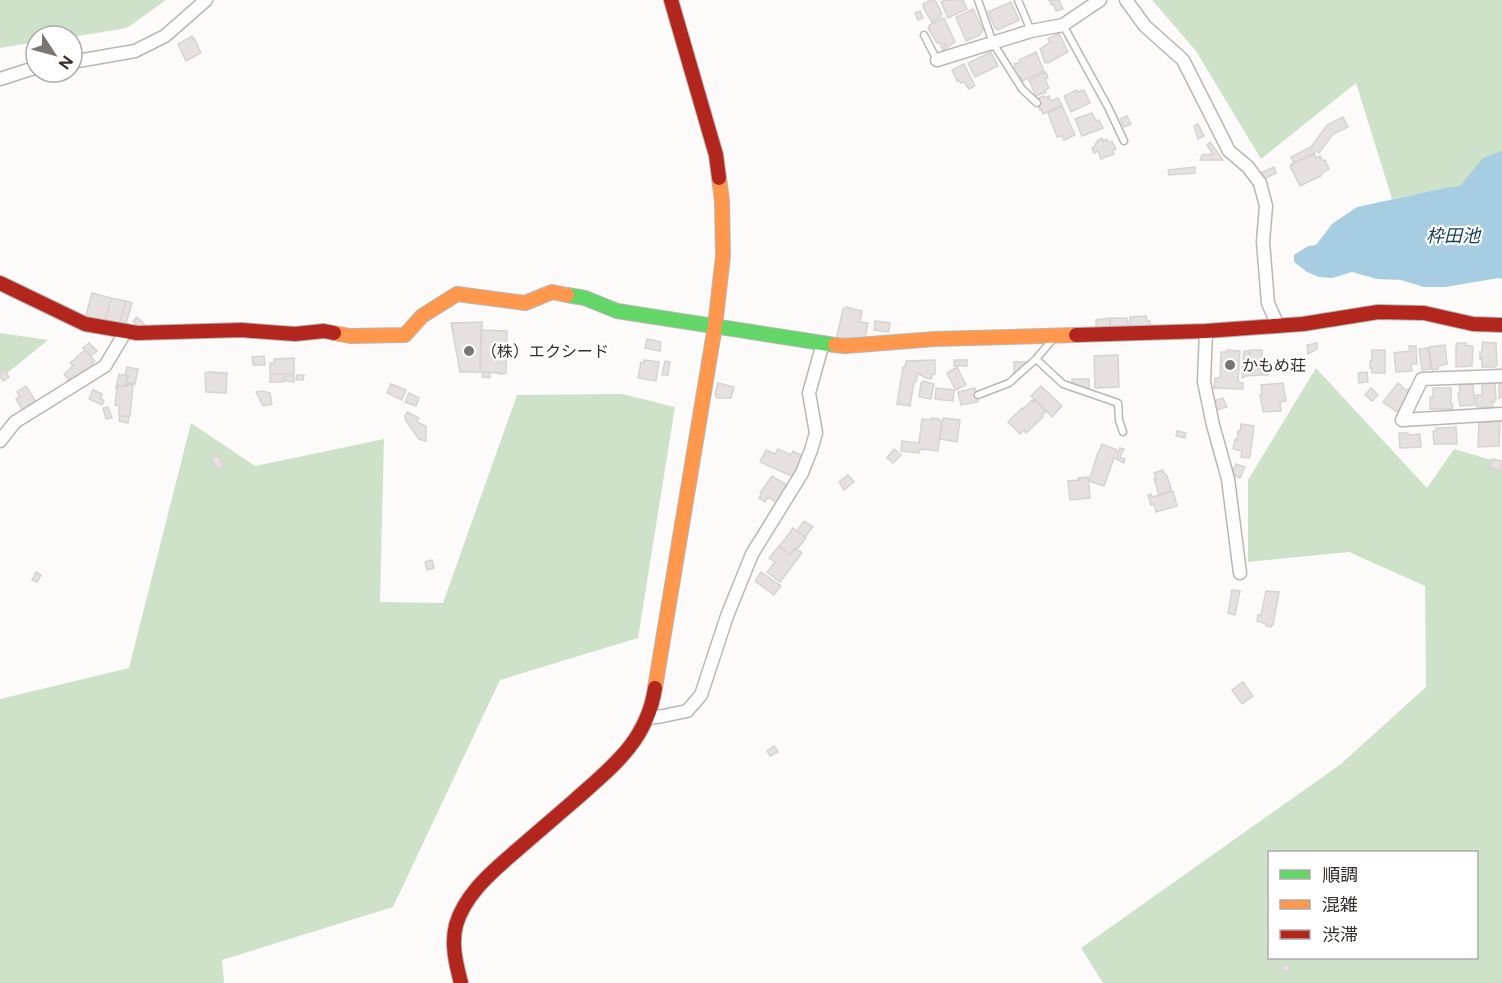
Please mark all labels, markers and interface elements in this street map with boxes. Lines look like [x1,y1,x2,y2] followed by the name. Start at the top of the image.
[24,24,84,84] north arrow
[54,52,77,73] text: N
[1426,225,1482,247] water label: 枠田池
[481,342,609,361] place label: （株）エクシード
[462,344,476,358] marker: （株）エクシード
[1242,356,1306,375] place label: かもめ荘
[1223,358,1237,372] marker: かもめ荘
[1268,851,1478,959] legend
[1322,864,1358,886] text: 順調
[1322,894,1358,916] text: 混雑
[1322,924,1358,946] text: 渋滞

